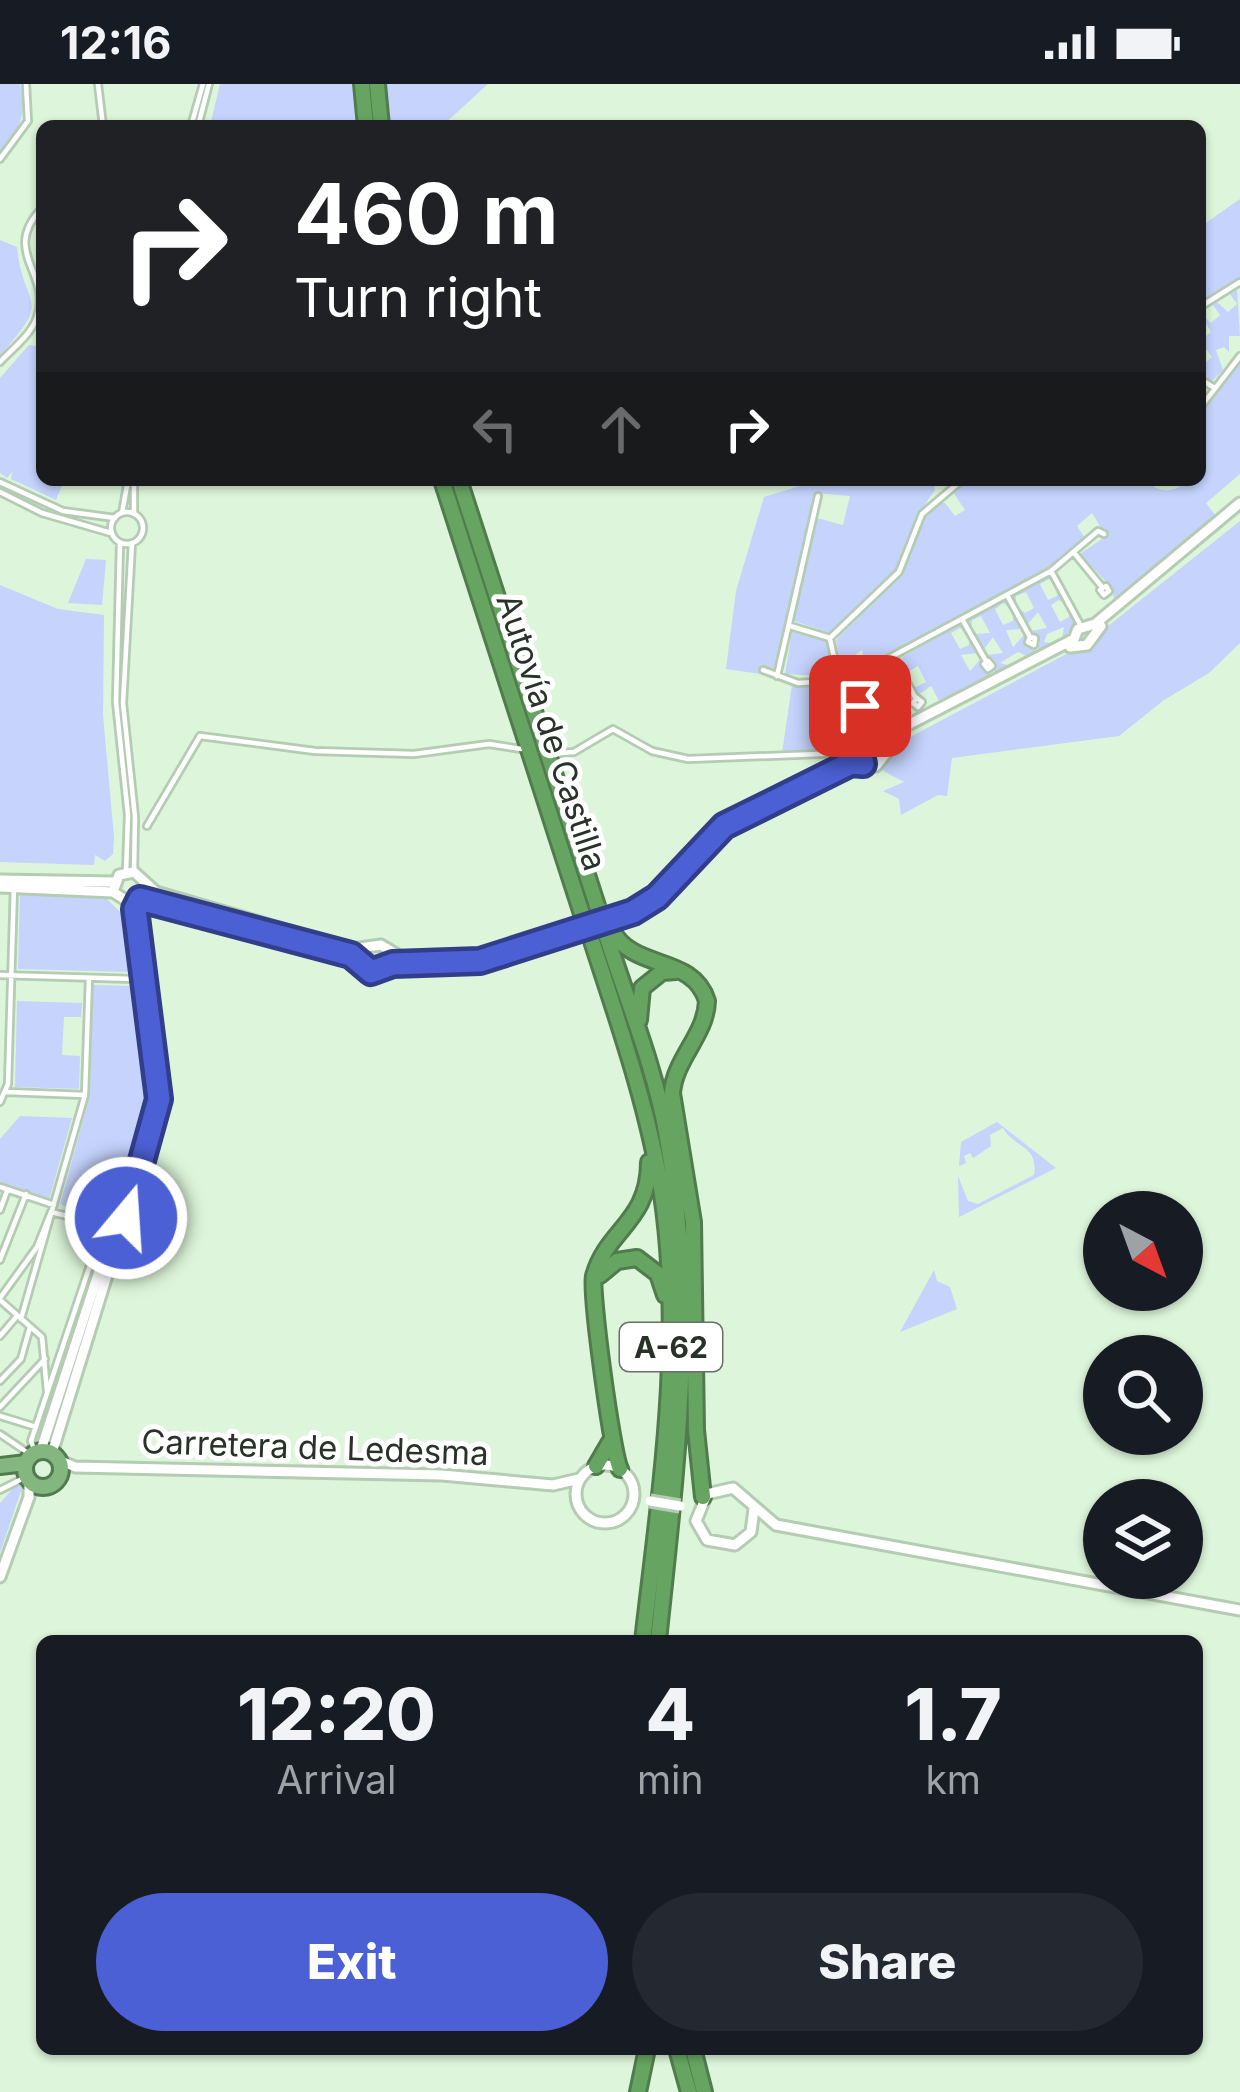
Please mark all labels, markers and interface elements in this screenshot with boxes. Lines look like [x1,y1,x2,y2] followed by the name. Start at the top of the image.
[60,15,171,70] text: 12:16
[294,163,559,264] text: 460 m
[96,168,252,324] icon: right
[294,265,542,330] text: Turn right
[462,396,528,462] icon: left
[588,396,654,462] icon: ahead
[714,396,780,462] icon: right
[488,589,616,875] street label: Autovía de Castilla
[809,655,911,757] pin
[827,673,893,739] icon: arrive
[63,1155,189,1281] position arrow
[1083,1191,1203,1311] north arrow
[1083,1191,1203,1599] map controls
[620,1323,722,1371] road number: A-62
[1083,1335,1203,1455] button: search
[141,1421,489,1473] street label: Carretera de Ledesma
[1083,1479,1203,1599] button: layers
[237,1670,436,1757] text: 12:20
[645,1670,695,1757] text: 4
[905,1670,1002,1757] text: 1.7
[276,1756,396,1803] text: Arrival
[637,1756,704,1803] text: min
[925,1756,981,1803] text: km
[96,1893,608,2031] button: Exit
[632,1893,1143,2031] button: Share

